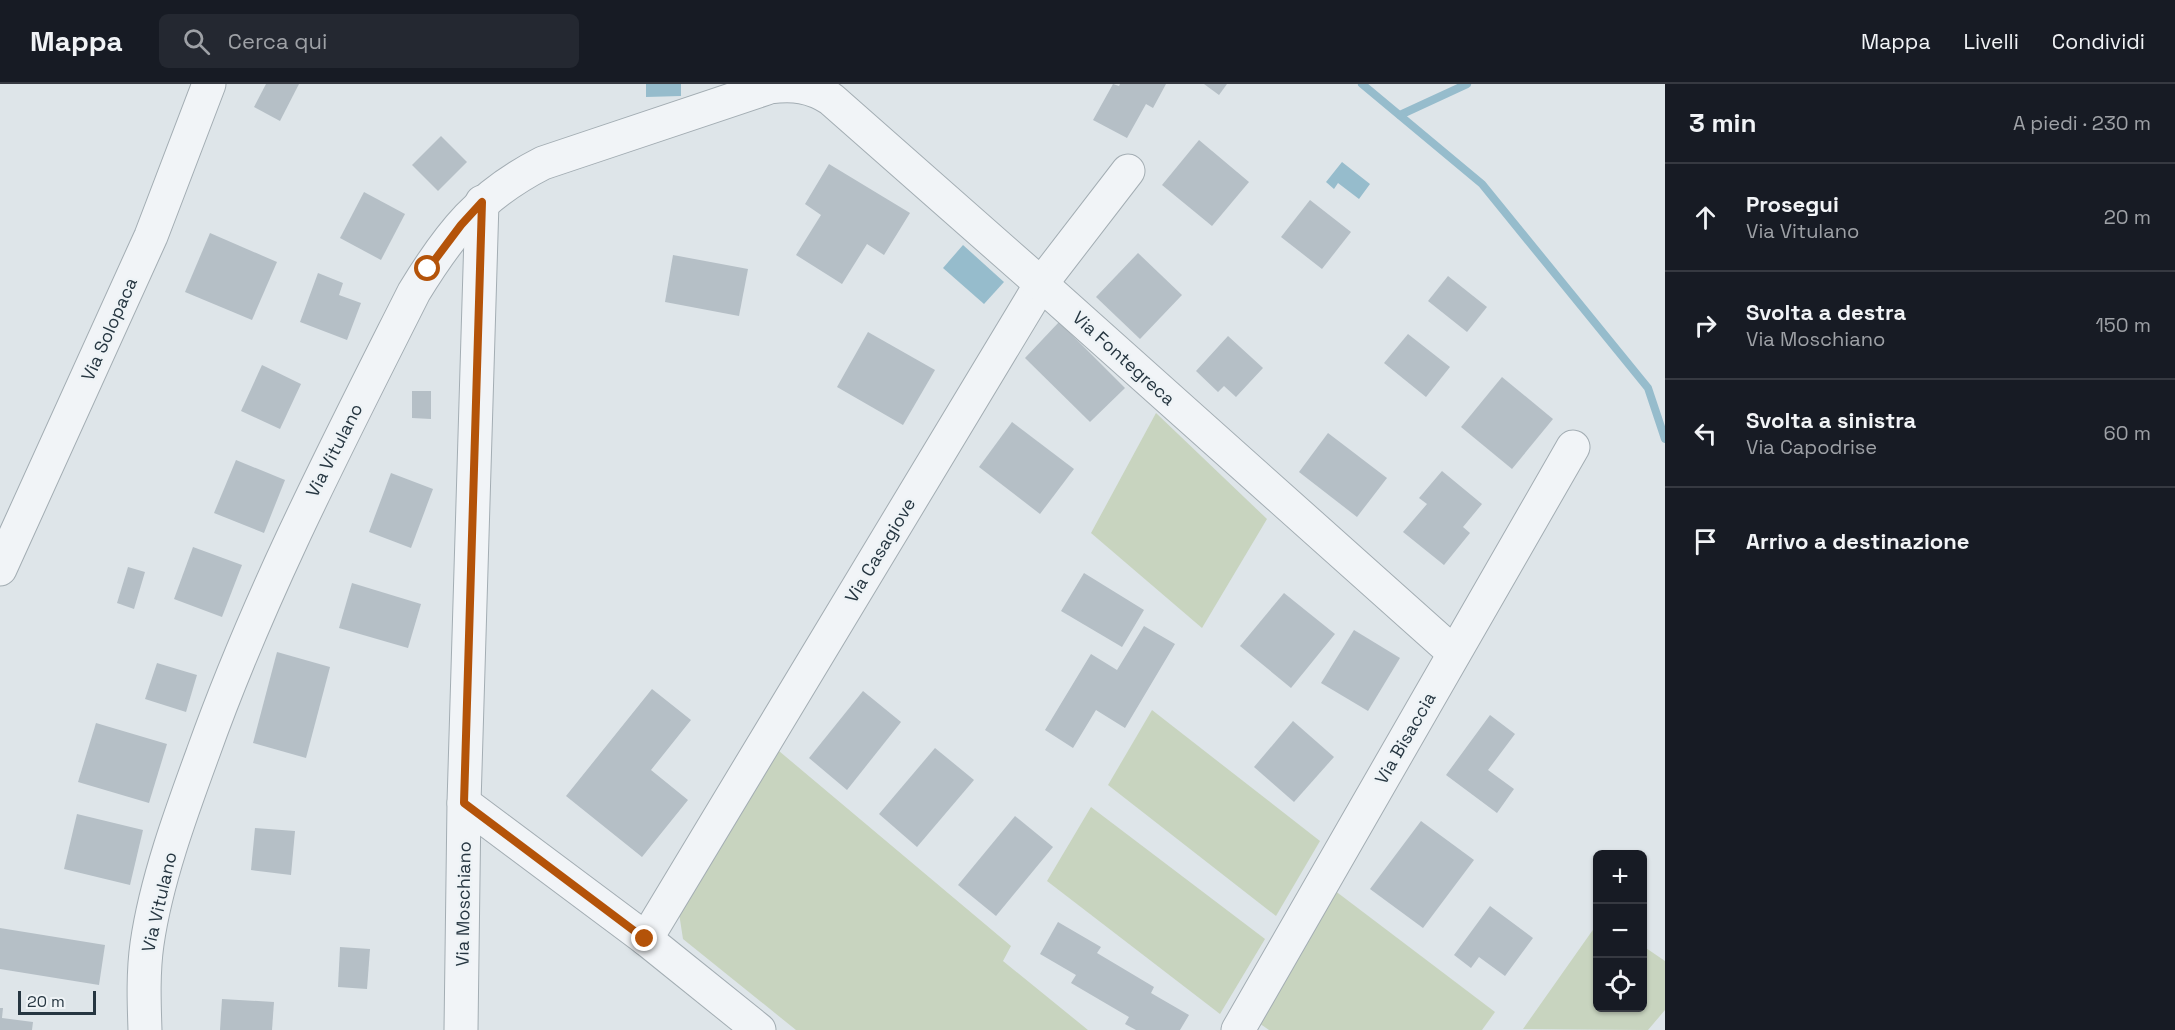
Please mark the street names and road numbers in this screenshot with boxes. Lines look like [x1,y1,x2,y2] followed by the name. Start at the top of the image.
[76,274,142,384] street label: Via Solopaca
[1068,306,1180,410] street label: Via Fontegreca
[301,399,367,501] street label: Via Vitulano
[840,493,920,607] street label: Via Casagiove
[1369,688,1441,788] street label: Via Bisaccia
[450,841,476,967] street label: Via Moschiano
[136,850,182,954] street label: Via Vitulano

